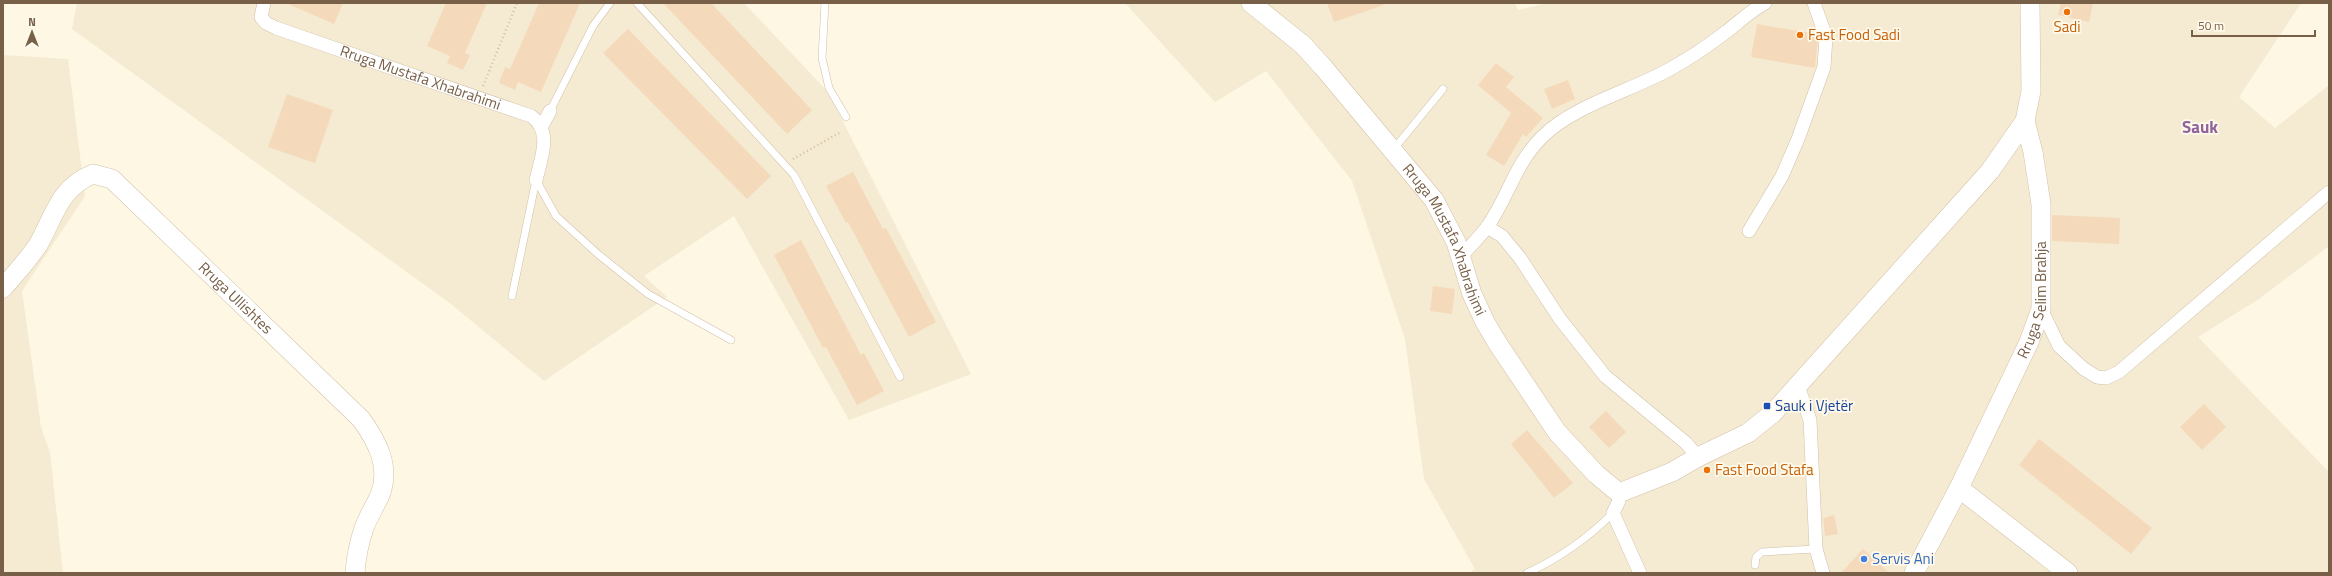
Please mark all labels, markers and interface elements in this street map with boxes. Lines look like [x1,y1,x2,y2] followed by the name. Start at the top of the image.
[2062,7,2072,17] marker: Sadi
[12,12,52,52] north arrow
[2192,12,2315,38] scale bar
[28,14,36,30] text: N
[2054,15,2080,38] place label: Sadi
[2198,16,2224,35] text: 50 m
[1808,23,1900,46] place label: Fast Food Sadi
[1795,30,1805,40] marker: Fast Food Sadi
[337,39,504,116] street label: Rruga Mustafa Xhabrahimi
[2182,114,2218,140] district label: Sauk
[1397,158,1492,319] street label: Rruga Mustafa Xhabrahimi
[2011,241,2052,362] street label: Rruga Selim Brahja
[193,256,278,339] street label: Rruga Ullishtes
[1775,394,1853,417] place label: Sauk i Vjetër
[1762,401,1772,411] marker: Sauk i Vjetër
[1715,458,1814,481] place label: Fast Food Stafa
[1702,465,1712,475] marker: Fast Food Stafa
[1872,547,1934,570] place label: Servis Ani
[1859,554,1869,564] marker: Servis Ani

